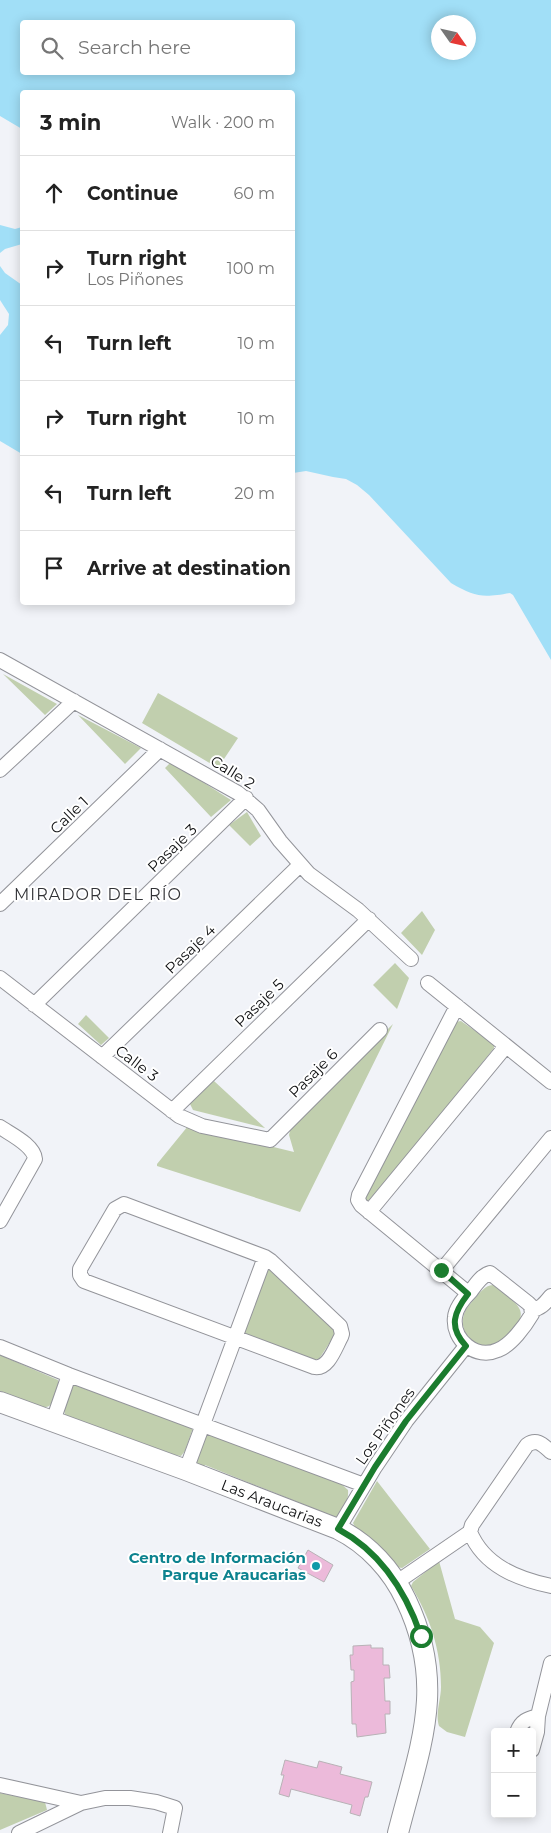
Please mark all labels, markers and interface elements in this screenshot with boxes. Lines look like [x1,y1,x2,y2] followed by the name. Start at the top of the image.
[431,15,476,60] north arrow
[20,20,295,75] search box
[38,34,66,62] icon: search
[78,36,191,59] text: Search here
[40,110,101,135] text: 3 min
[171,113,275,132] text: Walk · 200 m
[40,179,68,207] icon: ahead
[87,182,178,205] text: Continue
[233,184,275,203] text: 60 m
[87,247,187,270] text: Turn right
[40,254,68,282] icon: right
[227,259,275,278] text: 100 m
[87,270,183,289] text: Los Piñones
[40,329,68,357] icon: left
[87,332,172,355] text: Turn left
[237,334,275,353] text: 10 m
[40,404,68,432] icon: right
[87,407,187,430] text: Turn right
[237,409,275,428] text: 10 m
[40,479,68,507] icon: left
[87,482,172,505] text: Turn left
[234,484,275,503] text: 20 m
[40,554,68,582] icon: arrive
[87,557,291,580] text: Arrive at destination
[207,751,259,793] street label: Calle 2
[46,792,92,838] street label: Calle 1
[143,820,201,876] street label: Pasaje 3
[14,885,182,904] district label: MIRADOR DEL RÍO
[161,920,219,978] street label: Pasaje 4
[230,975,288,1031] street label: Pasaje 5
[112,1041,162,1085] street label: Calle 3
[284,1044,342,1102] street label: Pasaje 6
[430,1259,453,1282] route end
[351,1384,419,1468] street label: Los Piñones
[218,1475,326,1531] street label: Las Araucarias
[129,1548,306,1584] place label: Centro de Información Parque Araucarias
[310,1560,322,1572] marker: Centro de Información Parque Araucarias
[410,1625,433,1648] route start
[491,1728,536,1818] map controls
[491,1728,536,1773] button: +
[491,1773,536,1818] button: −

